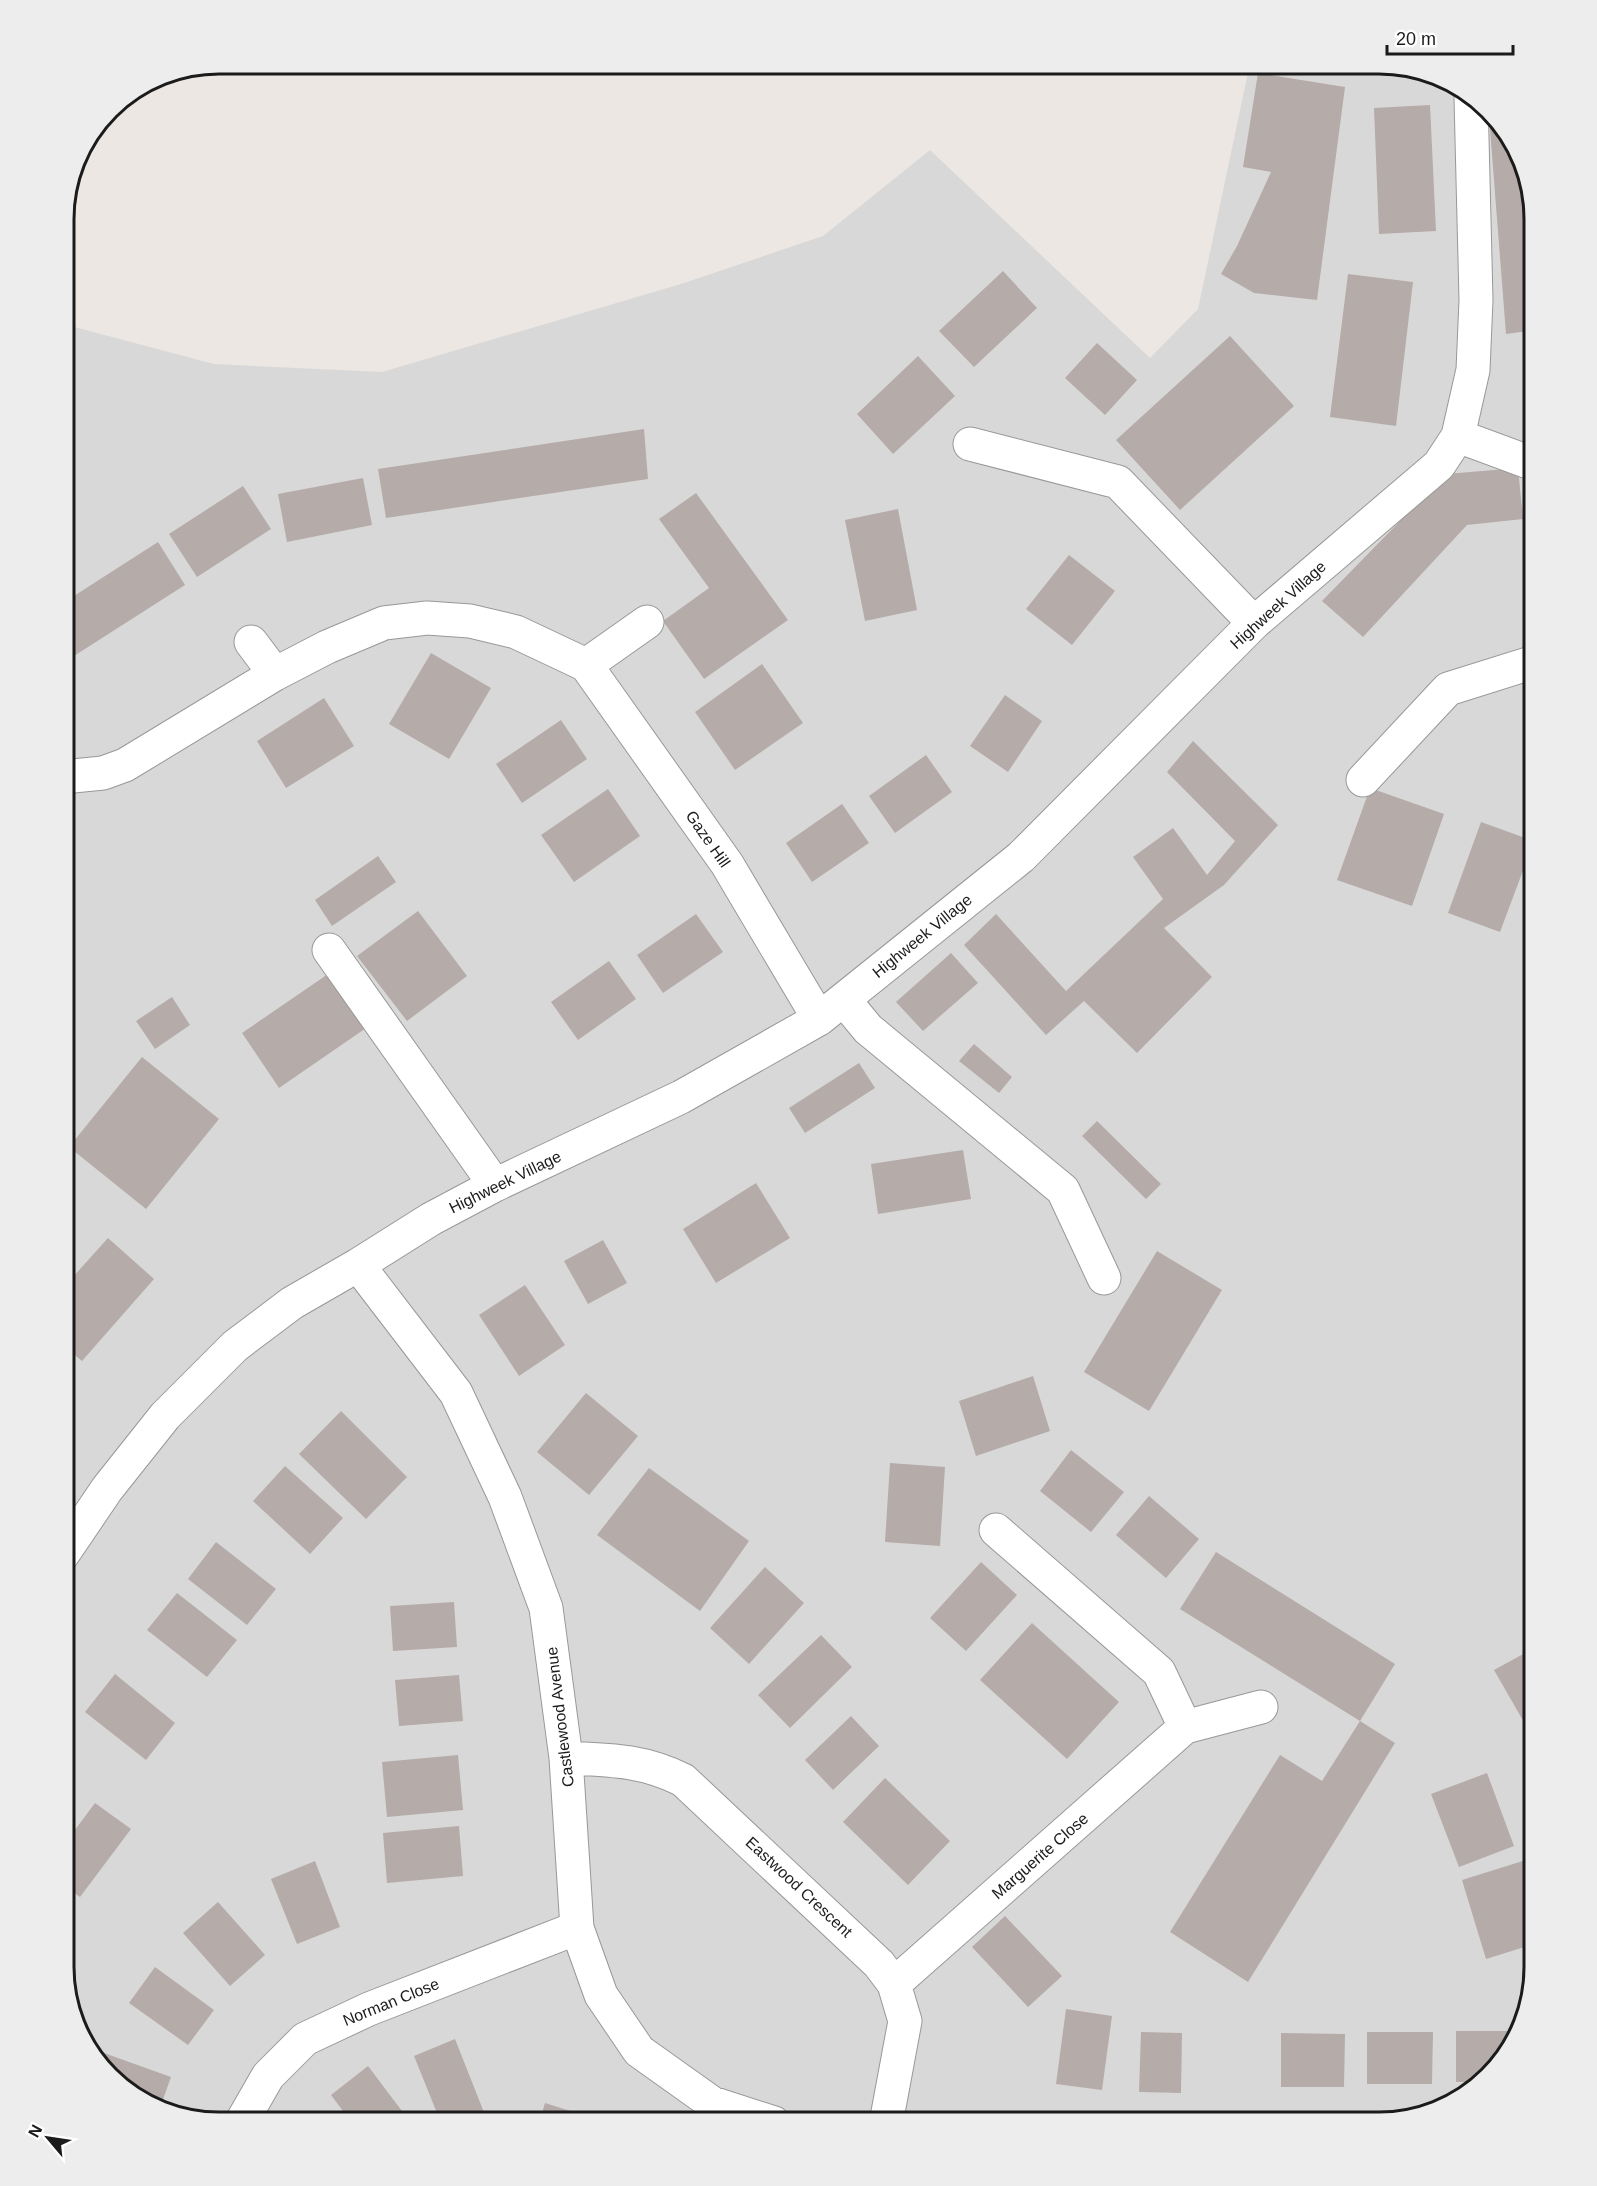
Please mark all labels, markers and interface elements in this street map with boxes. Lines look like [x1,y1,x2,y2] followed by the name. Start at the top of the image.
[1387,18,1513,56] scale bar
[1396,29,1436,49] text: 20 m
[1227,558,1329,652] street label: Highweek Village
[682,808,734,870] street label: Gaze Hill
[869,891,975,981] street label: Highweek Village
[446,1147,564,1216] street label: Highweek Village
[543,1646,577,1788] street label: Castlewood Avenue
[988,1810,1092,1902] street label: Marguerite Close
[742,1833,856,1941] street label: Eastwood Crescent
[340,1975,442,2029] street label: Norman Close
[18,2108,78,2168] north arrow
[25,2122,46,2140] text: N

